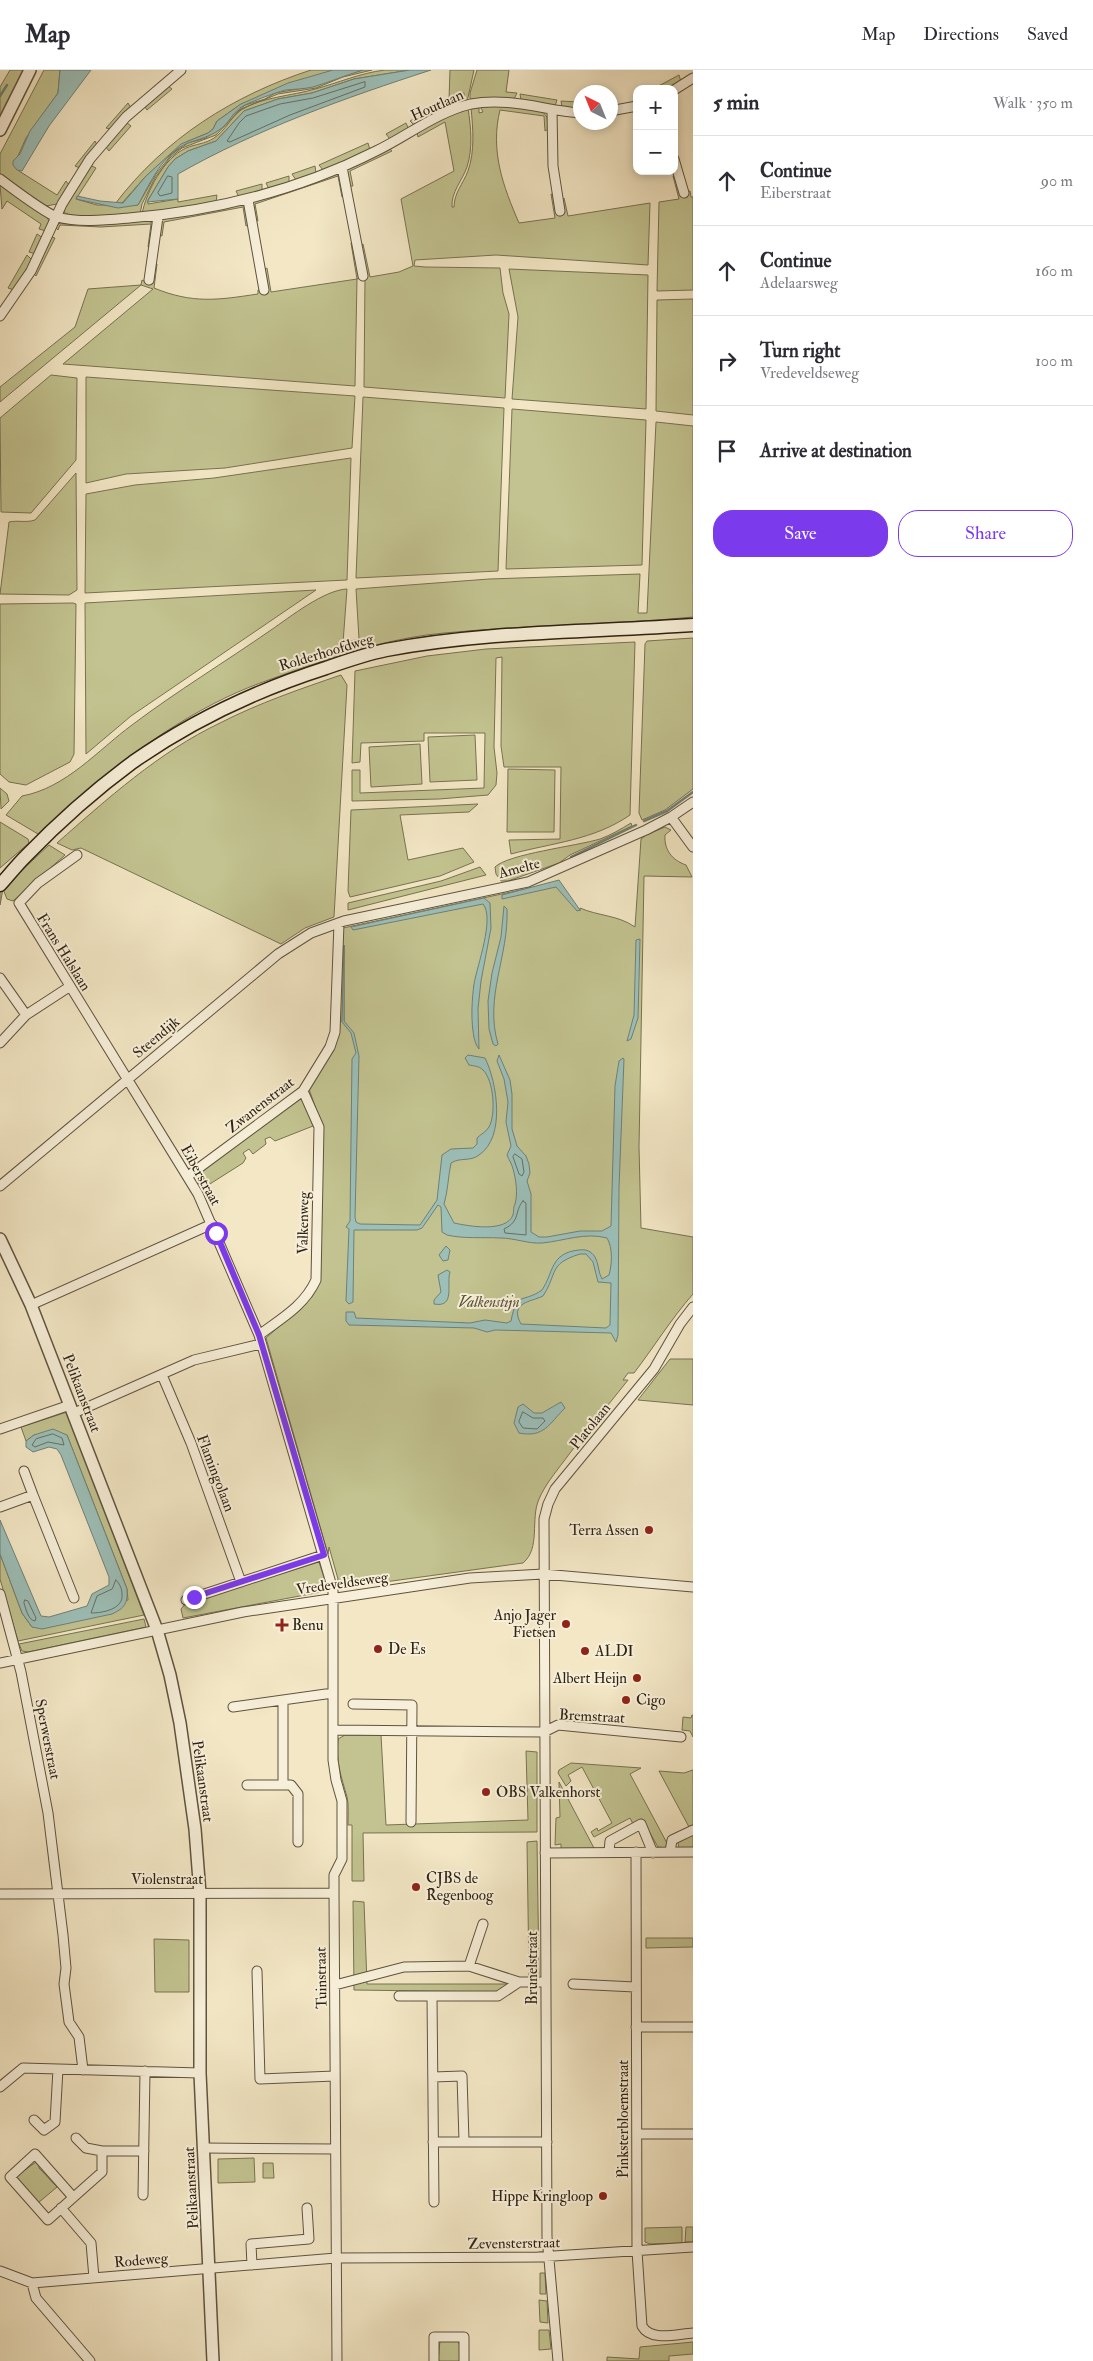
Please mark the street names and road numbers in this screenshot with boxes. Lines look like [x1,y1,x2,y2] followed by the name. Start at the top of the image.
[408,85,467,125] street label: Houtlaan
[277,629,376,676] street label: Rolderhoofdweg
[495,854,542,883] street label: Amelte
[32,910,95,995] street label: Frans Halslaan
[129,1012,184,1062] street label: Steendijk
[223,1073,298,1138] street label: Zwanenstraat
[176,1141,225,1209] street label: Eiberstraat
[293,1191,314,1255] street label: Valkenweg
[58,1351,105,1435] street label: Pelikaanstraat
[566,1399,615,1454] street label: Platolaan
[192,1432,239,1515] street label: Flamingolaan
[295,1568,390,1599] street label: Vredeveldseweg
[29,1697,65,1781] street label: Sperwerstraat
[559,1705,626,1728] street label: Bremstraat
[187,1739,218,1823] street label: Pelikaanstraat
[131,1870,203,1889] street label: Violenstraat
[523,1931,542,2005] street label: Brunelstraat
[311,1947,332,2009] street label: Tuinstraat
[614,2060,633,2178] street label: Pinksterbloemstraat
[180,2146,203,2230] street label: Pelikaanstraat
[468,2233,561,2254] street label: Zevensterstraat
[113,2249,170,2272] street label: Rodeweg

